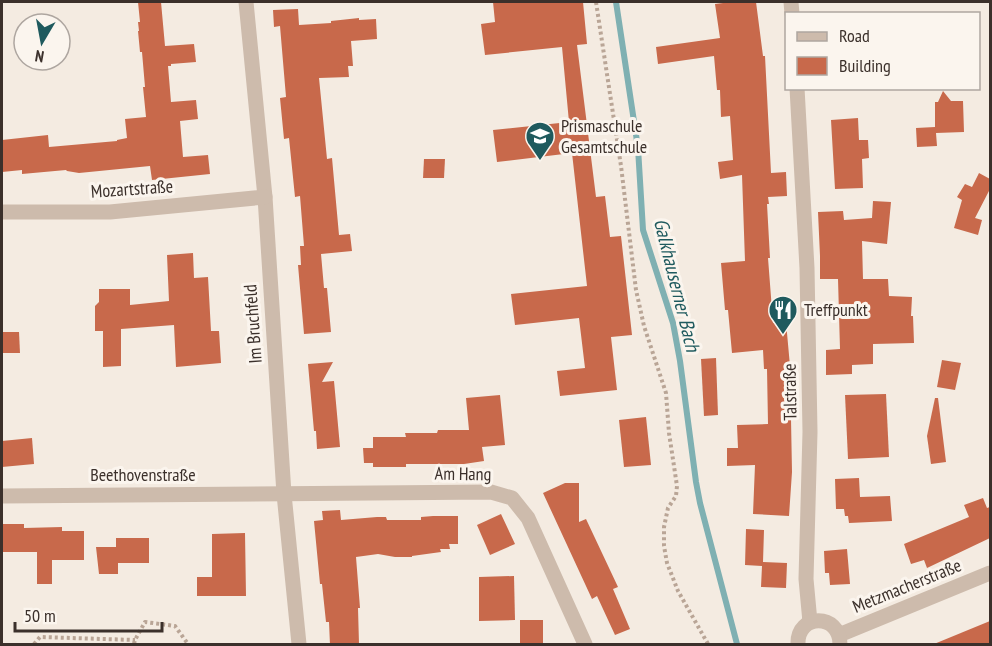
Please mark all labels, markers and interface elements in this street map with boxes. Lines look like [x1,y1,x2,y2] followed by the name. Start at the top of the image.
[12,12,72,72] north arrow
[785,12,980,90] legend
[839,24,870,47] text: Road
[33,46,45,67] text: N
[839,54,891,77] text: Building
[561,114,647,158] place label: Prismaschule Gesamtschule
[524,120,556,162] school or university icon: Prismaschule Gesamtschule
[90,174,174,203] street label: Mozartstraße
[648,216,706,355] water label: Galkhauserner Bach
[238,284,267,364] street label: Im Bruchfeld
[767,294,799,336] restaurant icon: Treffpunkt
[804,298,868,321] place label: Treffpunkt
[778,363,801,421] street label: Talstraße
[435,462,491,485] street label: Am Hang
[90,463,196,486] street label: Beethovenstraße
[849,553,965,618] street label: Metzmacherstraße
[15,595,162,633] scale bar
[24,604,56,627] text: 50 m

